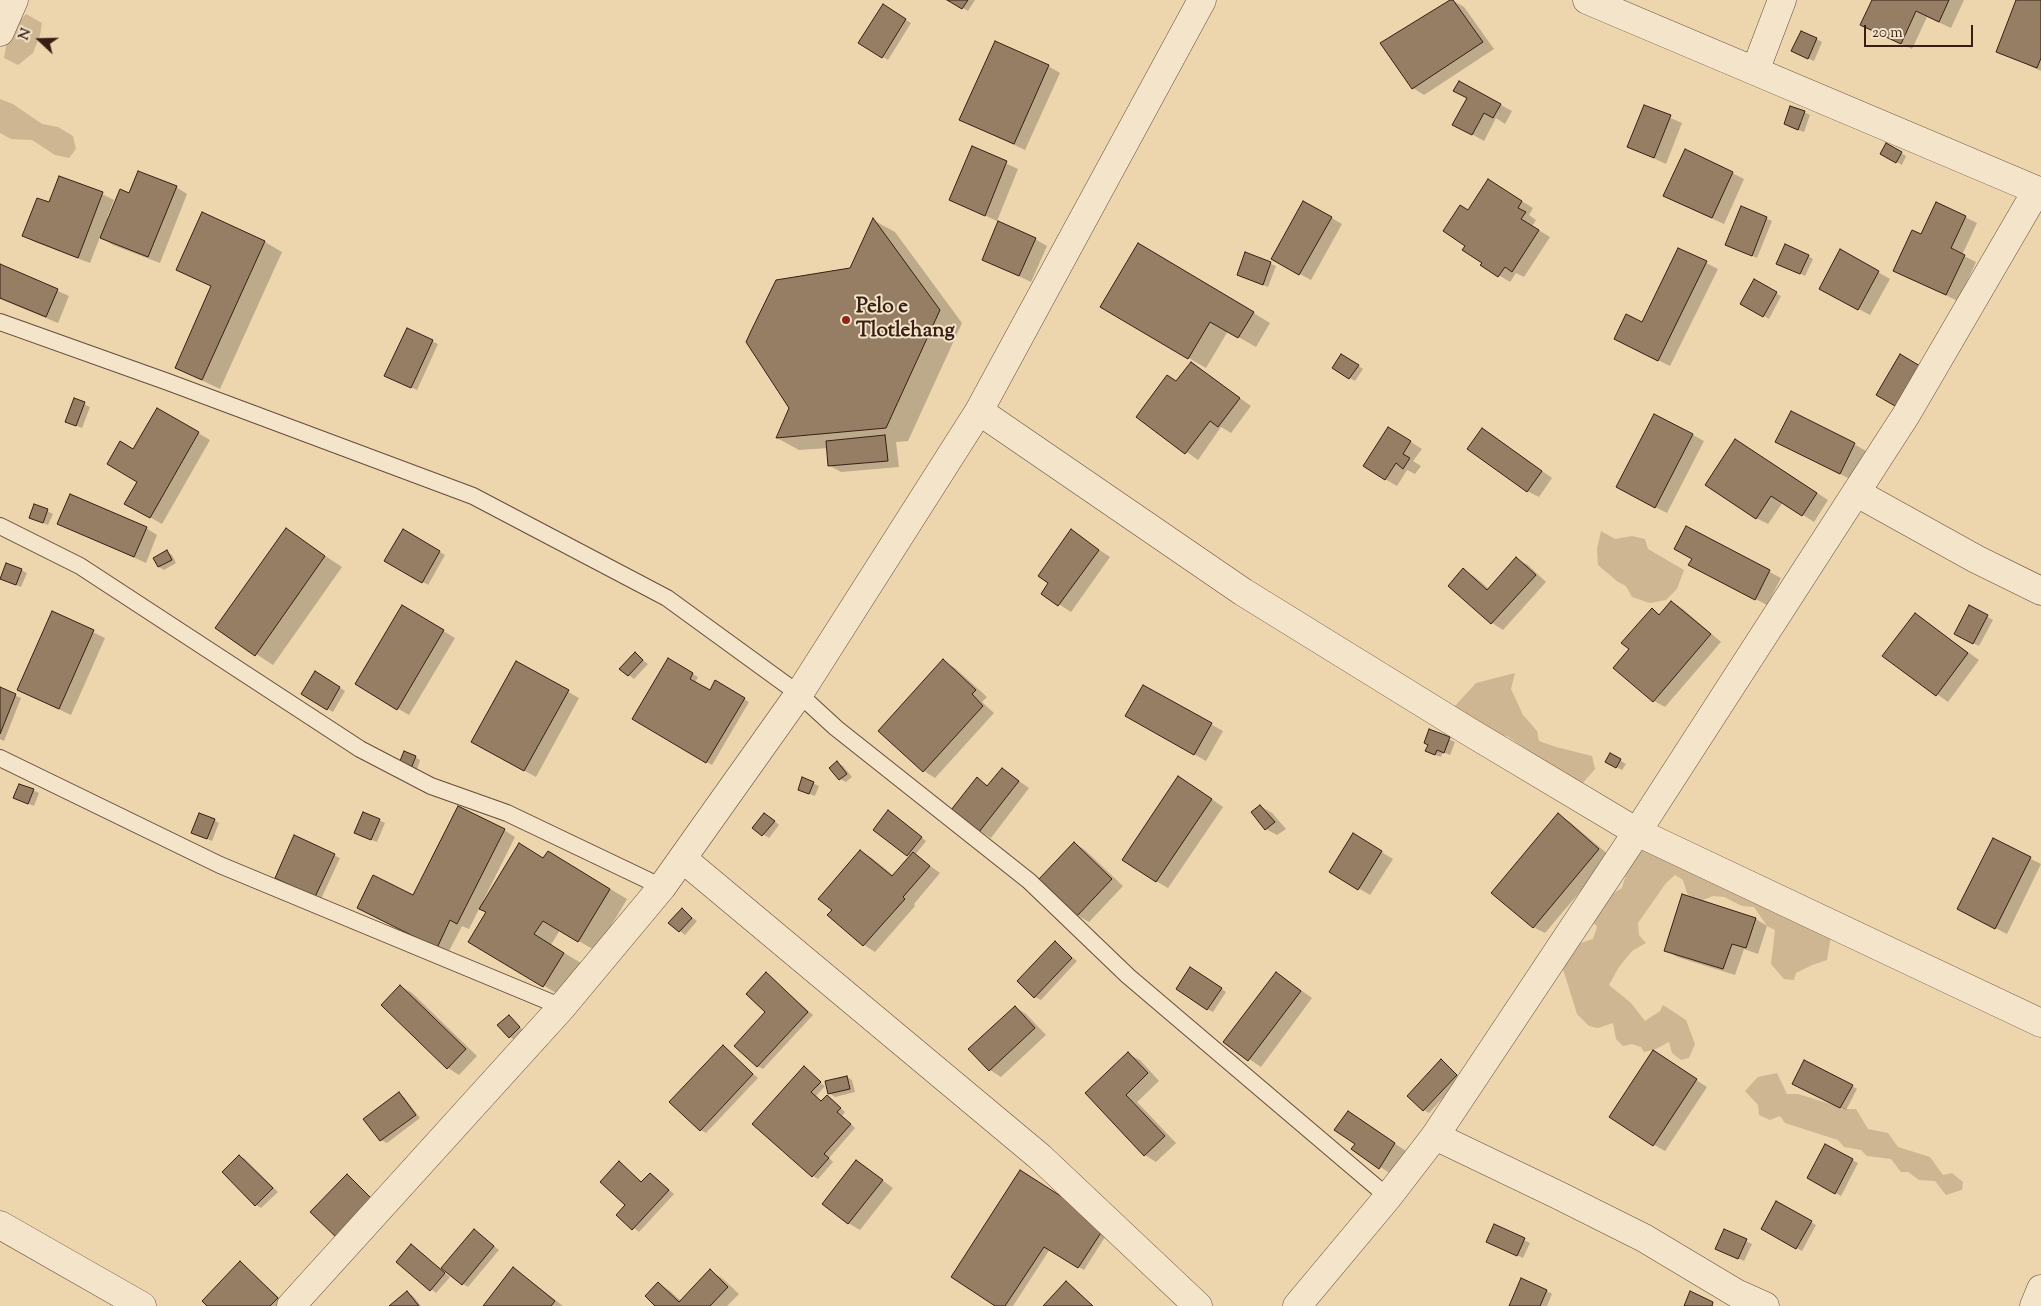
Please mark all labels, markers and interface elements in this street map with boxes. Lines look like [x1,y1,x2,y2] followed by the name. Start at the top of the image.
[15,15,65,65] north arrow
[1866,15,1975,47] scale bar
[1872,23,1903,44] text: 20 m
[15,26,37,43] text: N
[856,295,955,345] place label: Pelo e Tlotlehang
[840,314,852,326] marker: Pelo e Tlotlehang

